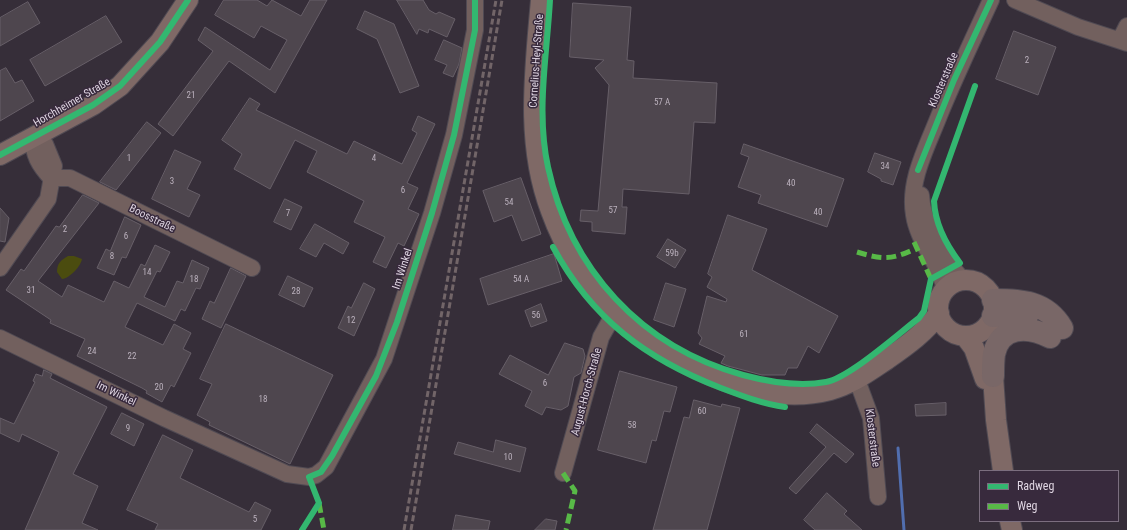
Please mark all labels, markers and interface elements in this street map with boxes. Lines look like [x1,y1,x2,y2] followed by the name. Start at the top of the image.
[527,14,547,108] street label: Cornelius-Heyl-Straße
[927,51,961,109] street label: Klosterstraße
[1025,56,1029,66] house number: 2
[31,76,113,130] street label: Horchheimer Straße
[187,91,195,101] house number: 21
[654,98,670,108] house number: 57 A
[127,154,131,164] house number: 1
[372,154,376,164] house number: 4
[881,162,889,172] house number: 34
[170,177,174,187] house number: 3
[787,179,795,189] house number: 40
[401,186,405,196] house number: 6
[505,198,513,208] house number: 54
[127,202,177,236] street label: Boosstraße
[609,206,617,216] house number: 57
[814,208,822,218] house number: 40
[286,209,290,219] house number: 7
[63,225,67,235] house number: 2
[124,232,128,242] house number: 6
[390,247,416,291] street label: Im Winkel
[665,249,679,259] house number: 59b
[110,252,114,262] house number: 8
[143,268,151,278] house number: 14
[190,275,198,285] house number: 18
[513,275,529,285] house number: 54 A
[27,286,35,296] house number: 31
[292,287,300,297] house number: 28
[532,311,540,321] house number: 56
[347,316,355,326] house number: 12
[740,330,748,340] house number: 61
[88,347,96,357] house number: 24
[569,347,605,437] street label: August-Horch-Straße
[128,352,136,362] house number: 22
[94,379,138,409] street label: Im Winkel
[543,379,547,389] house number: 6
[155,383,163,393] house number: 20
[259,395,267,405] house number: 18
[698,407,706,417] house number: 60
[862,408,882,468] street label: Klosterstraße
[628,421,636,431] house number: 58
[126,424,130,434] house number: 9
[504,453,512,463] house number: 10
[979,470,1119,522] legend
[1017,479,1054,493] text: Radweg
[1017,499,1038,513] text: Weg
[253,515,257,525] house number: 5

